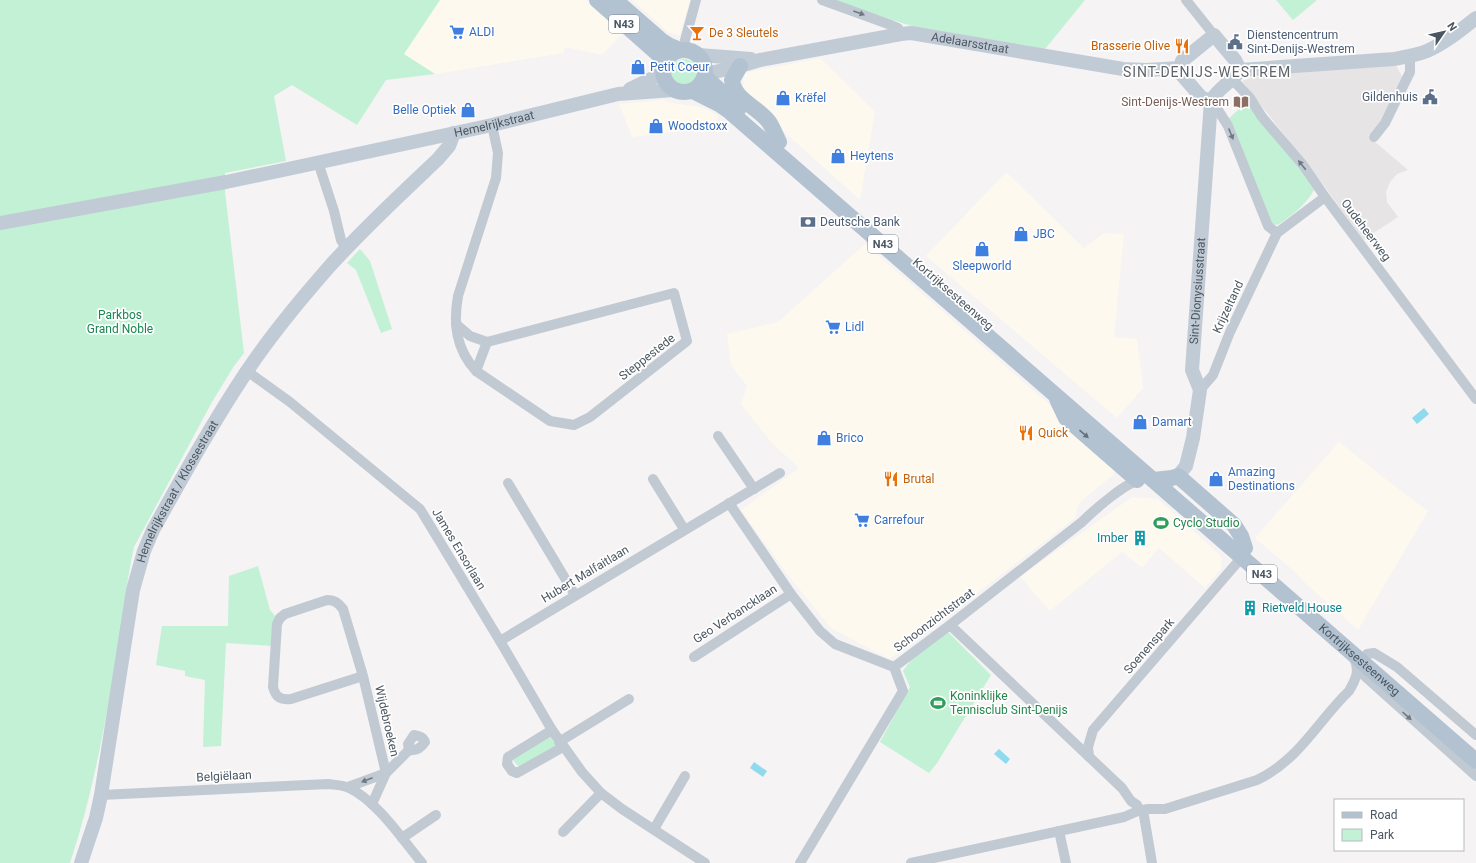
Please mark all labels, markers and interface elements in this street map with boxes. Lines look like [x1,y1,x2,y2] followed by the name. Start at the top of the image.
[853,10,865,16] one-way arrow
[1424,12,1464,52] north arrow
[609,15,639,33] road number: N43
[1444,20,1460,34] text: N
[448,23,466,41] supermarket icon: ALDI
[688,24,706,42] bar icon: De 3 Sleutels
[469,25,494,39] place label: ALDI
[709,26,778,40] place label: De 3 Sleutels
[1247,28,1355,56] place label: Dienstencentrum Sint-Denijs-Westrem
[930,30,1010,56] street label: Adelaarsstraat
[1226,33,1244,51] public building icon: Dienstencentrum Sint-Denijs-Westrem
[1173,37,1191,55] restaurant icon: Brasserie Olive
[1091,39,1170,53] place label: Brasserie Olive
[629,58,647,76] shop icon: Petit Coeur
[650,60,709,74] place label: Petit Coeur
[1123,64,1291,80] district label: SINT-DENIJS-WESTREM
[1421,88,1439,106] public building icon: Gildenhuis
[774,89,792,107] shop icon: Krëfel
[1362,90,1418,104] place label: Gildenhuis
[795,91,826,105] place label: Krëfel
[1232,93,1250,111] library icon: Sint-Denijs-Westrem
[1121,95,1229,109] place label: Sint-Denijs-Westrem
[459,101,477,119] shop icon: Belle Optiek
[393,103,457,117] place label: Belle Optiek
[453,108,536,140] street label: Hemelrijkstraat
[647,117,665,135] shop icon: Woodstoxx
[668,119,728,133] place label: Woodstoxx
[1228,128,1234,140] one-way arrow
[829,147,847,165] shop icon: Heytens
[850,149,894,163] place label: Heytens
[1298,160,1307,171] one-way arrow
[1338,196,1394,264] street label: Oudeheerweg
[799,213,817,231] bank icon: Deutsche Bank
[820,215,901,229] place label: Deutsche Bank
[1012,225,1030,243] shop icon: JBC
[1033,227,1055,241] place label: JBC
[868,235,898,253] road number: N43
[1187,237,1208,345] street label: Sint-Dionysiusstraat
[973,240,991,258] shop icon: Sleepworld
[910,255,996,333] street label: Kortrijksesteenweg
[952,259,1012,273] place label: Sleepworld
[1210,278,1246,336] street label: Krijzeltand
[87,308,153,336] park label: Parkbos Grand Noble
[824,318,842,336] supermarket icon: Lidl
[845,320,864,334] place label: Lidl
[616,331,678,383] street label: Steppestede
[1131,413,1149,431] shop icon: Damart
[1152,415,1192,429] place label: Damart
[134,418,221,564] street label: Hemelrijkstraat / Klossestraat
[1017,424,1035,442] restaurant icon: Quick
[1038,426,1069,440] place label: Quick
[815,429,833,447] shop icon: Brico
[1079,430,1090,439] one-way arrow
[836,431,864,445] place label: Brico
[1228,465,1295,493] place label: Amazing Destinations
[882,470,900,488] restaurant icon: Brutal
[1207,470,1225,488] shop icon: Amazing Destinations
[903,472,935,486] place label: Brutal
[429,506,489,592] street label: James Ensorlaan
[853,511,871,529] supermarket icon: Carrefour
[874,513,924,527] place label: Carrefour
[1152,514,1170,532] sports icon: Cyclo Studio
[1173,516,1240,530] place label: Cyclo Studio
[1131,529,1149,547] building icon: Imber
[1097,531,1128,545] place label: Imber
[539,542,631,606] street label: Hubert Malfaitlaan
[1247,565,1277,583] road number: N43
[690,582,780,646] street label: Geo Verbancklaan
[891,585,977,655] street label: Schoonzichtstraat
[1241,599,1259,617] building icon: Rietveld House
[1262,601,1342,615] place label: Rietveld House
[1121,614,1178,677] street label: Soenenspark
[1316,621,1403,699] street label: Kortrijksesteenweg
[372,684,402,758] street label: Wijdebroeken
[950,689,1068,717] place label: Koninklijke Tennisclub Sint-Denijs
[929,694,947,712] sports icon: Koninklijke Tennisclub Sint-Denijs
[1402,711,1412,720] one-way arrow
[196,768,252,784] street label: Belgiëlaan
[360,777,372,783] one-way arrow
[1334,799,1464,851] legend
[1370,808,1398,822] text: Road
[1370,828,1395,842] text: Park

